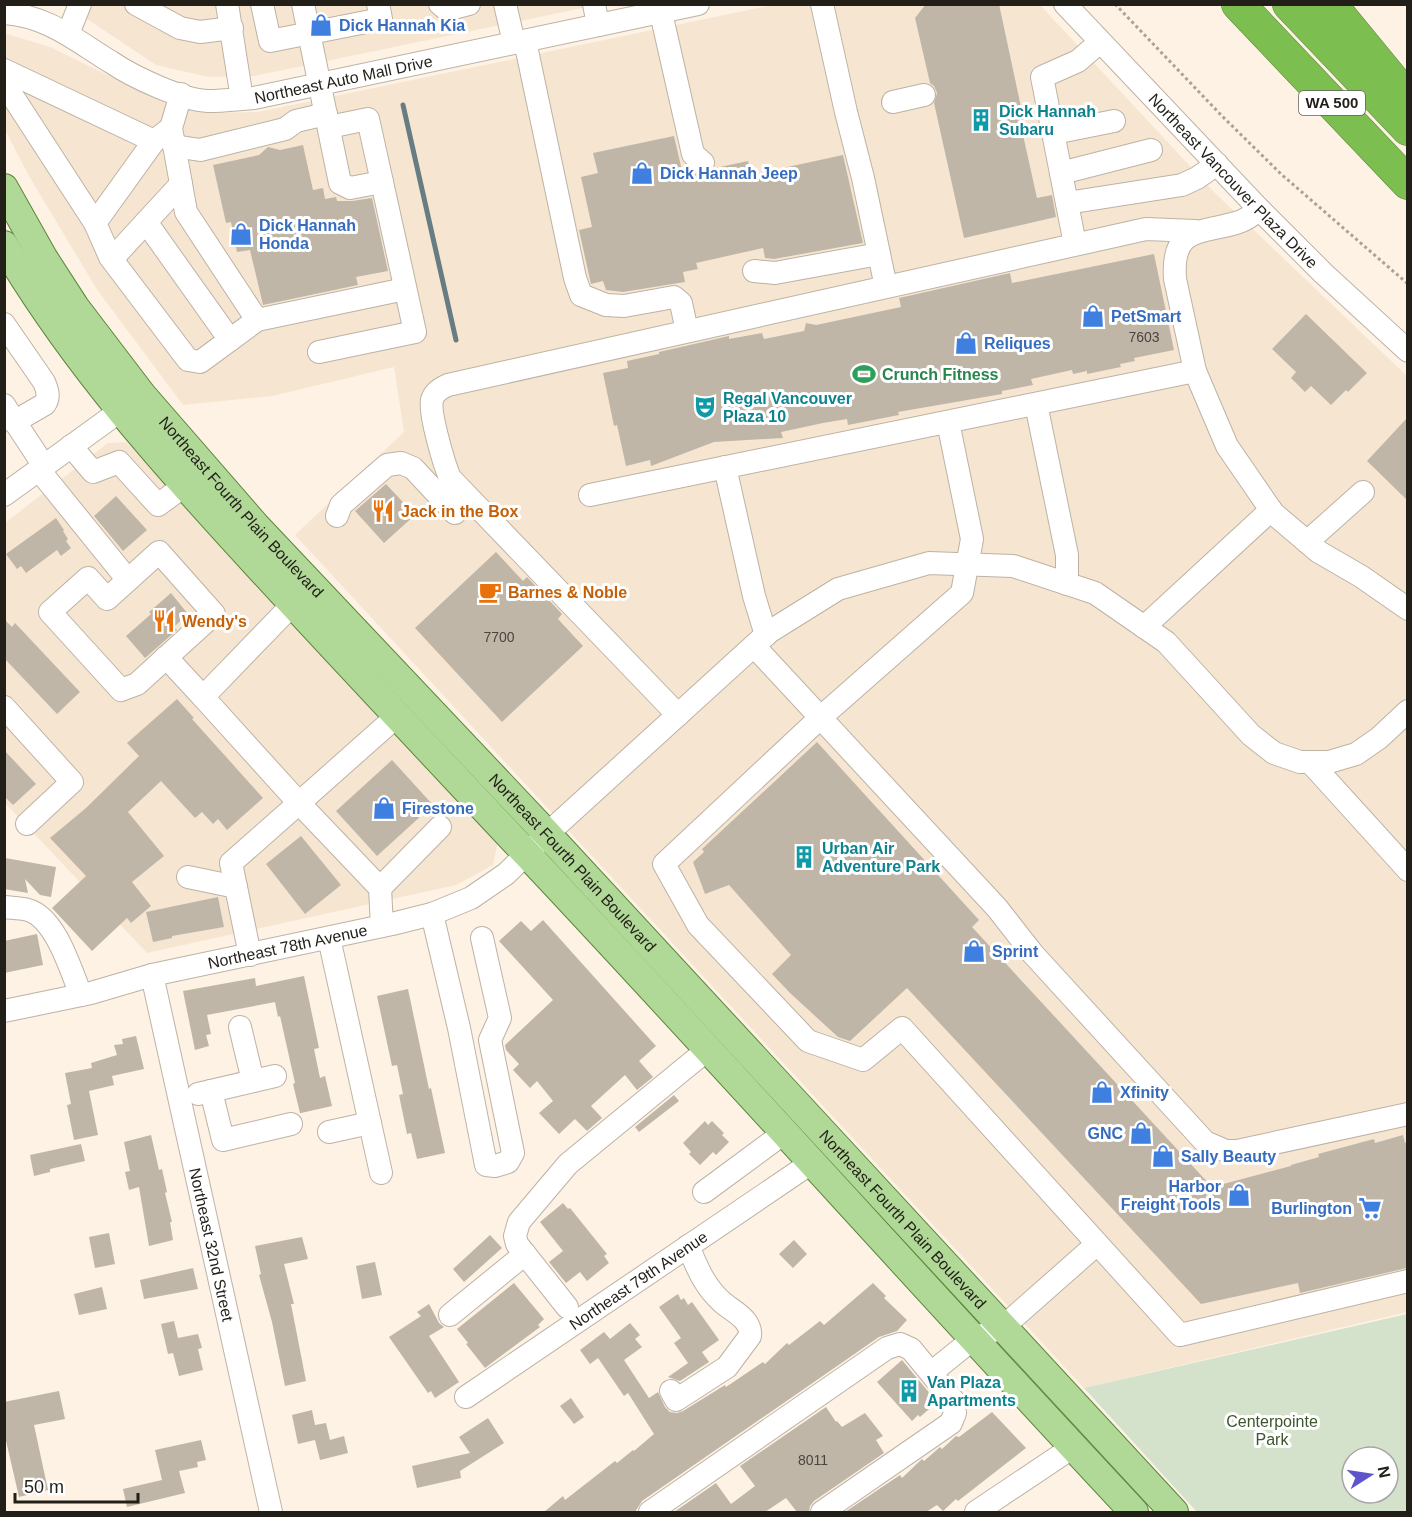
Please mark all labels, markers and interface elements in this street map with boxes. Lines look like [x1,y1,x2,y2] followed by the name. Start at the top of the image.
[308,12,334,38] shop icon: Dick Hannah Kia
[339,17,465,34] place label: Dick Hannah Kia
[253,52,434,107] street label: Northeast Auto Mall Drive
[1145,90,1321,272] street label: Northeast Vancouver Plaza Drive
[1299,91,1365,115] road number: WA 500
[999,103,1096,138] place label: Dick Hannah Subaru
[968,107,994,133] building icon: Dick Hannah Subaru
[629,160,655,186] shop icon: Dick Hannah Jeep
[660,165,798,182] place label: Dick Hannah Jeep
[259,217,356,252] place label: Dick Hannah Honda
[228,221,254,247] shop icon: Dick Hannah Honda
[1080,303,1106,329] shop icon: PetSmart
[1111,308,1182,325] place label: PetSmart
[1128,329,1160,345] house number: 7603
[953,330,979,356] shop icon: Reliques
[984,335,1051,352] place label: Reliques
[851,361,877,387] sports icon: Crunch Fitness
[882,366,999,383] place label: Crunch Fitness
[723,390,852,425] place label: Regal Vancouver Plaza 10
[692,394,718,420] theatre icon: Regal Vancouver Plaza 10
[156,413,327,601] street label: Northeast Fourth Plain Boulevard
[370,498,396,524] restaurant icon: Jack in the Box
[401,503,518,520] place label: Jack in the Box
[477,579,503,605] cafe icon: Barnes & Noble
[508,584,627,601] place label: Barnes & Noble
[151,608,177,634] restaurant icon: Wendy's
[182,613,247,630] place label: Wendy's
[483,629,515,645] house number: 7700
[486,770,659,955] street label: Northeast Fourth Plain Boulevard
[371,795,397,821] shop icon: Firestone
[402,800,474,817] place label: Firestone
[822,840,940,875] place label: Urban Air Adventure Park
[791,844,817,870] building icon: Urban Air Adventure Park
[206,921,369,972] street label: Northeast 78th Avenue
[961,938,987,964] shop icon: Sprint
[992,943,1039,960] place label: Sprint
[1089,1079,1115,1105] shop icon: Xfinity
[1120,1084,1169,1101] place label: Xfinity
[1128,1120,1154,1146] shop icon: GNC
[1087,1125,1123,1142] place label: GNC
[816,1127,989,1312] street label: Northeast Fourth Plain Boulevard
[1150,1143,1176,1169] shop icon: Sally Beauty
[1181,1148,1276,1165] place label: Sally Beauty
[186,1166,237,1323] street label: Northeast 32nd Street
[1121,1178,1221,1213] place label: Harbor Freight Tools
[1226,1182,1252,1208] shop icon: Harbor Freight Tools
[1357,1195,1383,1221] supermarket icon: Burlington
[1271,1200,1352,1217] place label: Burlington
[566,1228,711,1333] street label: Northeast 79th Avenue
[927,1374,1016,1409] place label: Van Plaza Apartments
[896,1378,922,1404] building icon: Van Plaza Apartments
[1226,1413,1318,1448] park label: Centerpointe Park
[1340,1445,1400,1505] north arrow
[798,1452,828,1468] house number: 8011
[1375,1465,1394,1479] text: N
[15,1466,138,1504] scale bar
[24,1477,64,1497] text: 50 m

